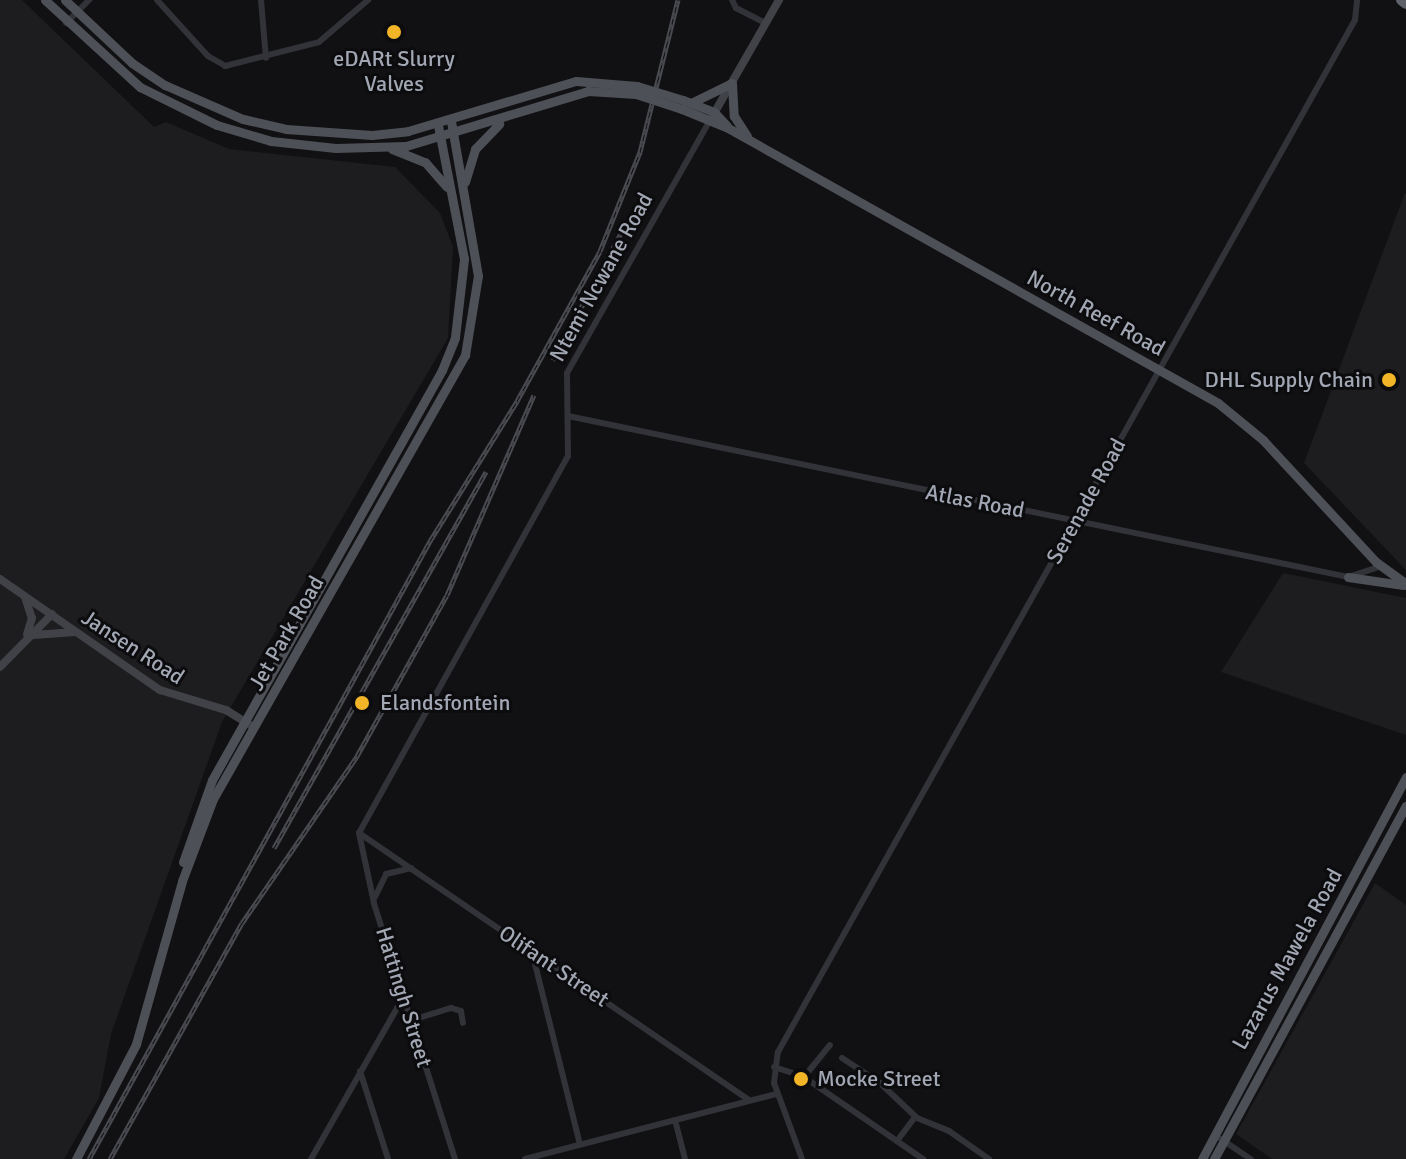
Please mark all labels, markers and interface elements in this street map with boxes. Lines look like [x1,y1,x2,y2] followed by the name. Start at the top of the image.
[385,23,403,41] marker: eDARt Slurry Valves
[333,45,455,96] place label: eDARt Slurry Valves
[544,188,658,366] street label: Ntemi Ncwane Road
[1022,264,1170,362] street label: North Reef Road
[1204,367,1373,393] place label: DHL Supply Chain
[1380,371,1398,389] marker: DHL Supply Chain
[1041,434,1131,568] street label: Serenade Road
[923,479,1027,523] street label: Atlas Road
[243,571,329,695] street label: Jet Park Road
[77,604,189,690] street label: Jansen Road
[380,690,510,716] place label: Elandsfontein
[351,692,373,714] marker: Elandsfontein
[1226,864,1348,1054] street label: Lazarus Mawela Road
[494,920,614,1012] street label: Olifant Street
[370,924,438,1070] street label: Hattingh Street
[817,1066,940,1092] place label: Mocke Street
[792,1070,810,1088] marker: Mocke Street

